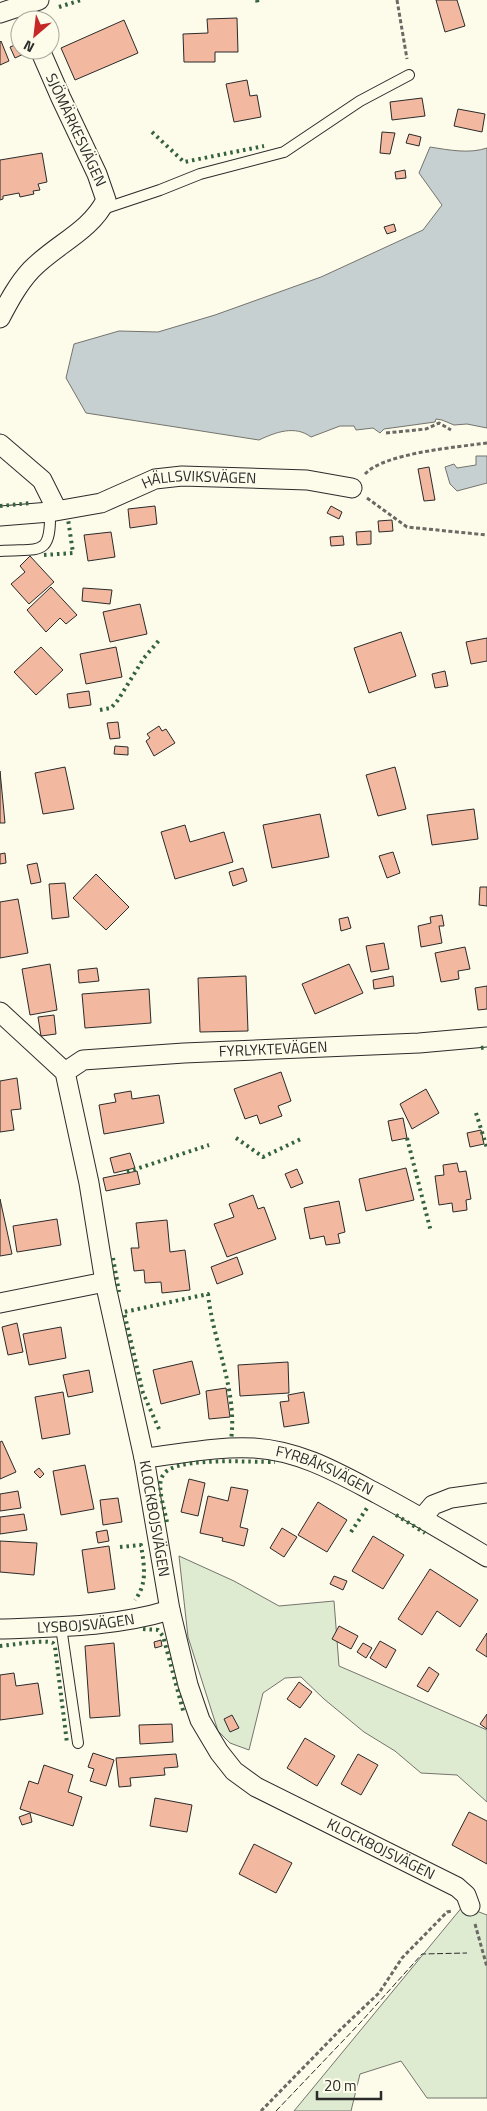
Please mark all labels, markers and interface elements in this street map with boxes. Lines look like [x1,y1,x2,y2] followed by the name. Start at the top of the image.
[10,10,60,60] north arrow
[19,35,38,58] text: N
[40,69,113,190] street label: SJÖMÄRKESVÄGEN
[138,464,257,495] street label: HÄLLSVIKSVÄGEN
[218,1035,328,1063] street label: FYRLYKTEVÄGEN
[274,1439,378,1501] street label: FYRBÅKSVÄGEN
[134,1458,176,1579] street label: KLOCKBOJSVÄGEN
[37,1607,136,1639] street label: LYSBOJSVÄGEN
[323,1812,439,1885] street label: KLOCKBOJSVÄGEN
[317,2068,381,2100] scale bar
[324,2074,357,2097] text: 20 m

